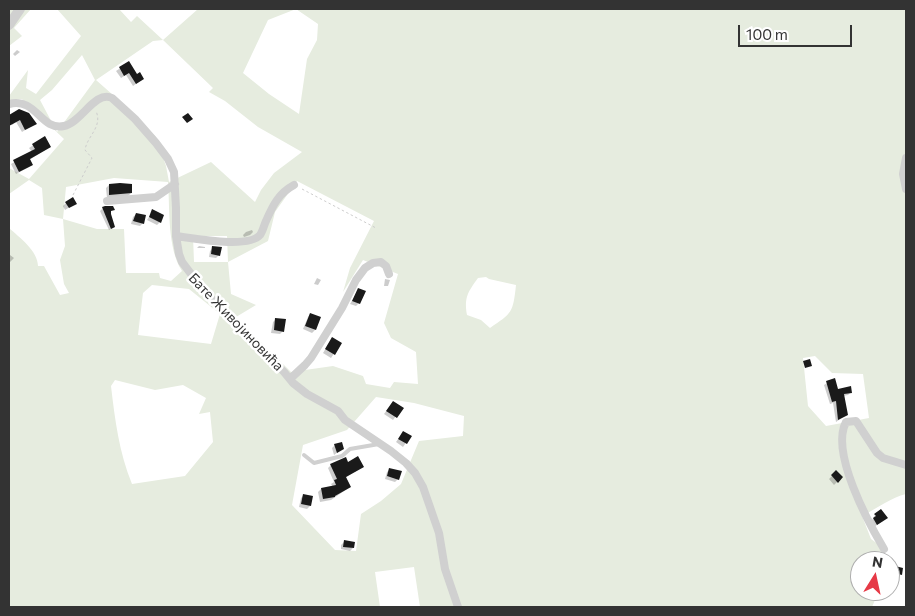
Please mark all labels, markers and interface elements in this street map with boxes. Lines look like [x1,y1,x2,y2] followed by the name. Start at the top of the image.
[740,15,854,47] scale bar
[746,25,788,43] text: 100 m
[185,270,287,374] street label: Бате Живојиновића
[850,551,900,601] north arrow
[871,552,884,571] text: N

